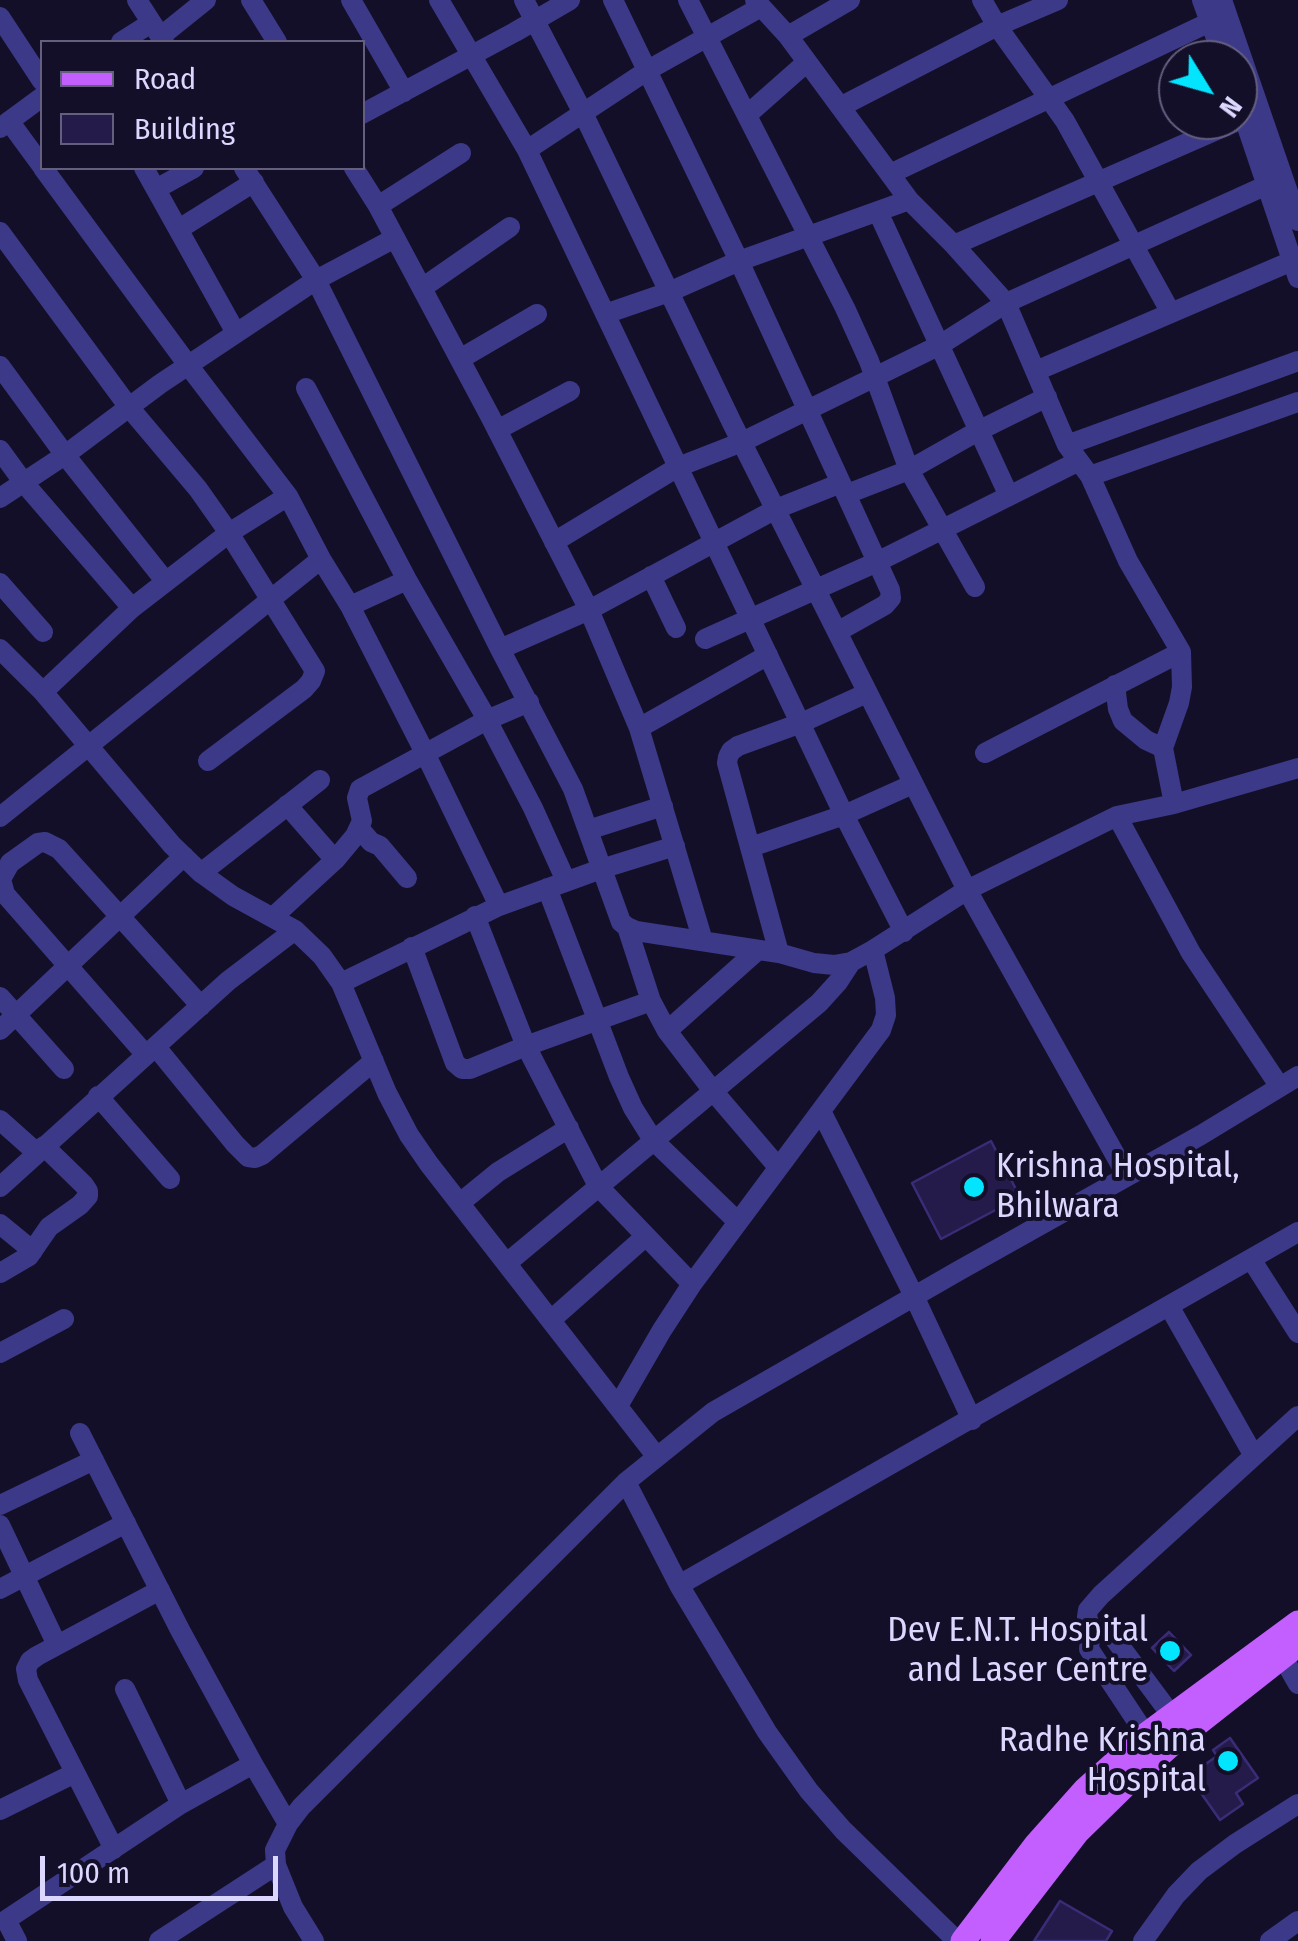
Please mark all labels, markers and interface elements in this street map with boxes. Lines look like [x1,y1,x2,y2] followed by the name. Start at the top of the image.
[40,40,365,170] legend
[1158,40,1258,140] north arrow
[134,61,196,97] text: Road
[1213,91,1249,124] text: N
[134,111,235,147] text: Building
[996,1146,1239,1228] place label: Krishna Hospital, Bhilwara
[961,1174,987,1200] marker: Krishna Hospital, Bhilwara
[887,1610,1148,1692] place label: Dev E.N.T. Hospital and Laser Centre
[1157,1638,1183,1664] marker: Dev E.N.T. Hospital and Laser Centre
[999,1720,1206,1802] place label: Radhe Krishna Hospital
[1215,1748,1241,1774] marker: Radhe Krishna Hospital
[45,1836,282,1898] scale bar
[57,1855,130,1891] text: 100 m

